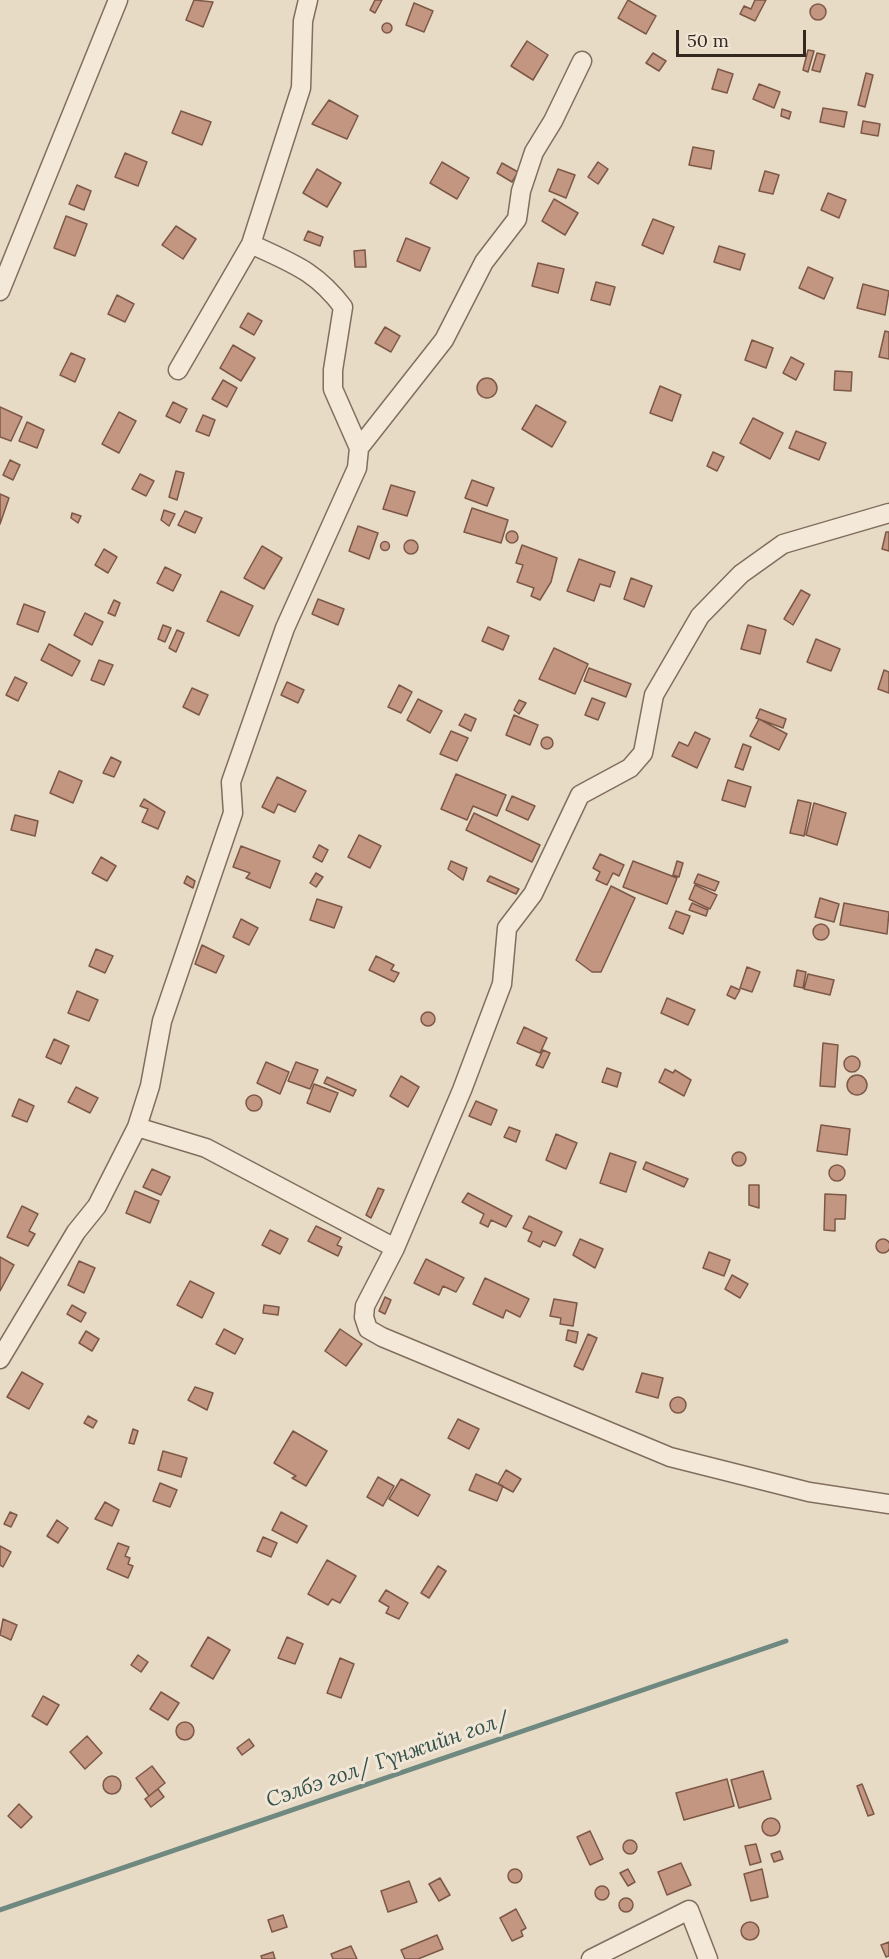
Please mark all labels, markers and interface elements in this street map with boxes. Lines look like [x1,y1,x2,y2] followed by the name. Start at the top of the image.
[679,18,810,56] scale bar
[687,29,729,52] text: 50 m
[263,1706,513,1814] water label: Сэлбэ гол/ Гүнжийн гол/

